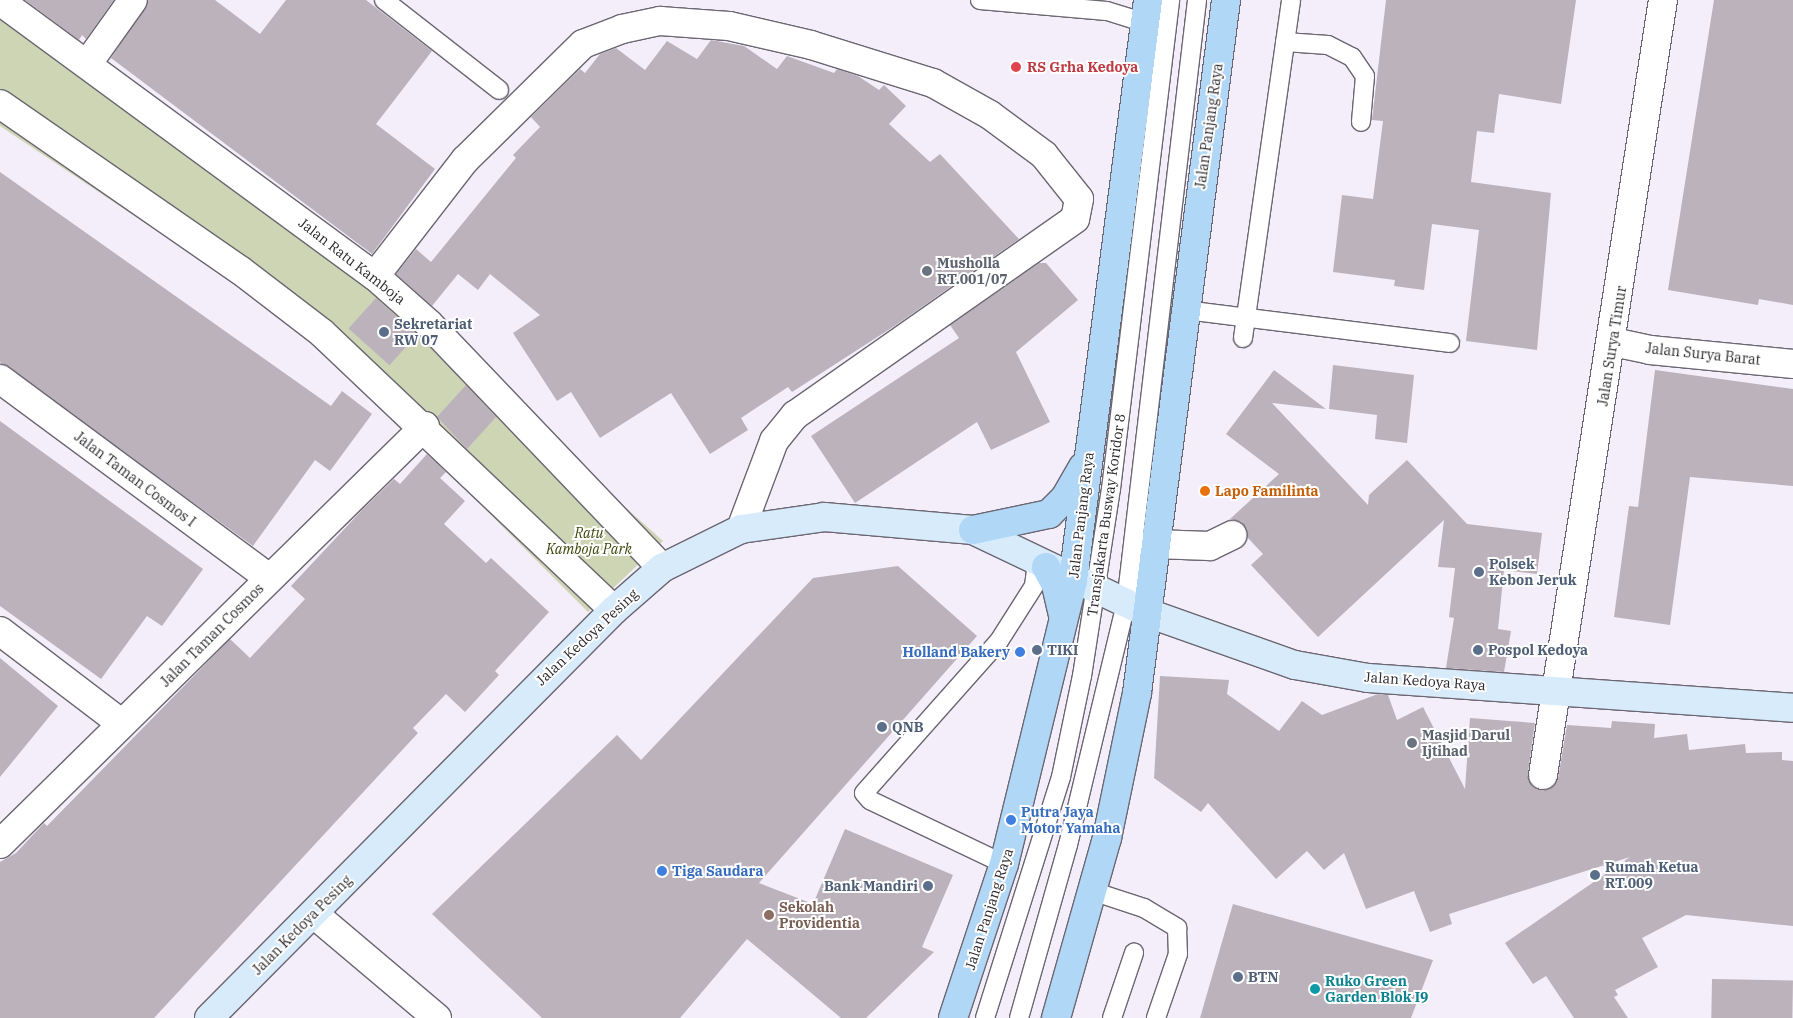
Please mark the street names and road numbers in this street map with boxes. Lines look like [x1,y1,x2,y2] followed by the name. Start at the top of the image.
[1192,62,1226,190] street label: Jalan Panjang Raya
[295,214,409,308] street label: Jalan Ratu Kamboja
[1594,285,1630,407] street label: Jalan Surya Timur
[1645,340,1761,368] street label: Jalan Surya Barat
[1083,413,1129,617] street label: Transjakarta Busway Koridor 8
[71,428,199,530] street label: Jalan Taman Cosmos I
[1065,451,1097,579] street label: Jalan Panjang Raya
[157,580,267,690] street label: Jalan Taman Cosmos
[532,585,642,689] street label: Jalan Kedoya Pesing
[1364,668,1486,694] street label: Jalan Kedoya Raya
[961,846,1017,972] street label: Jalan Panjang Raya
[249,872,355,978] street label: Jalan Kedoya Pesing

